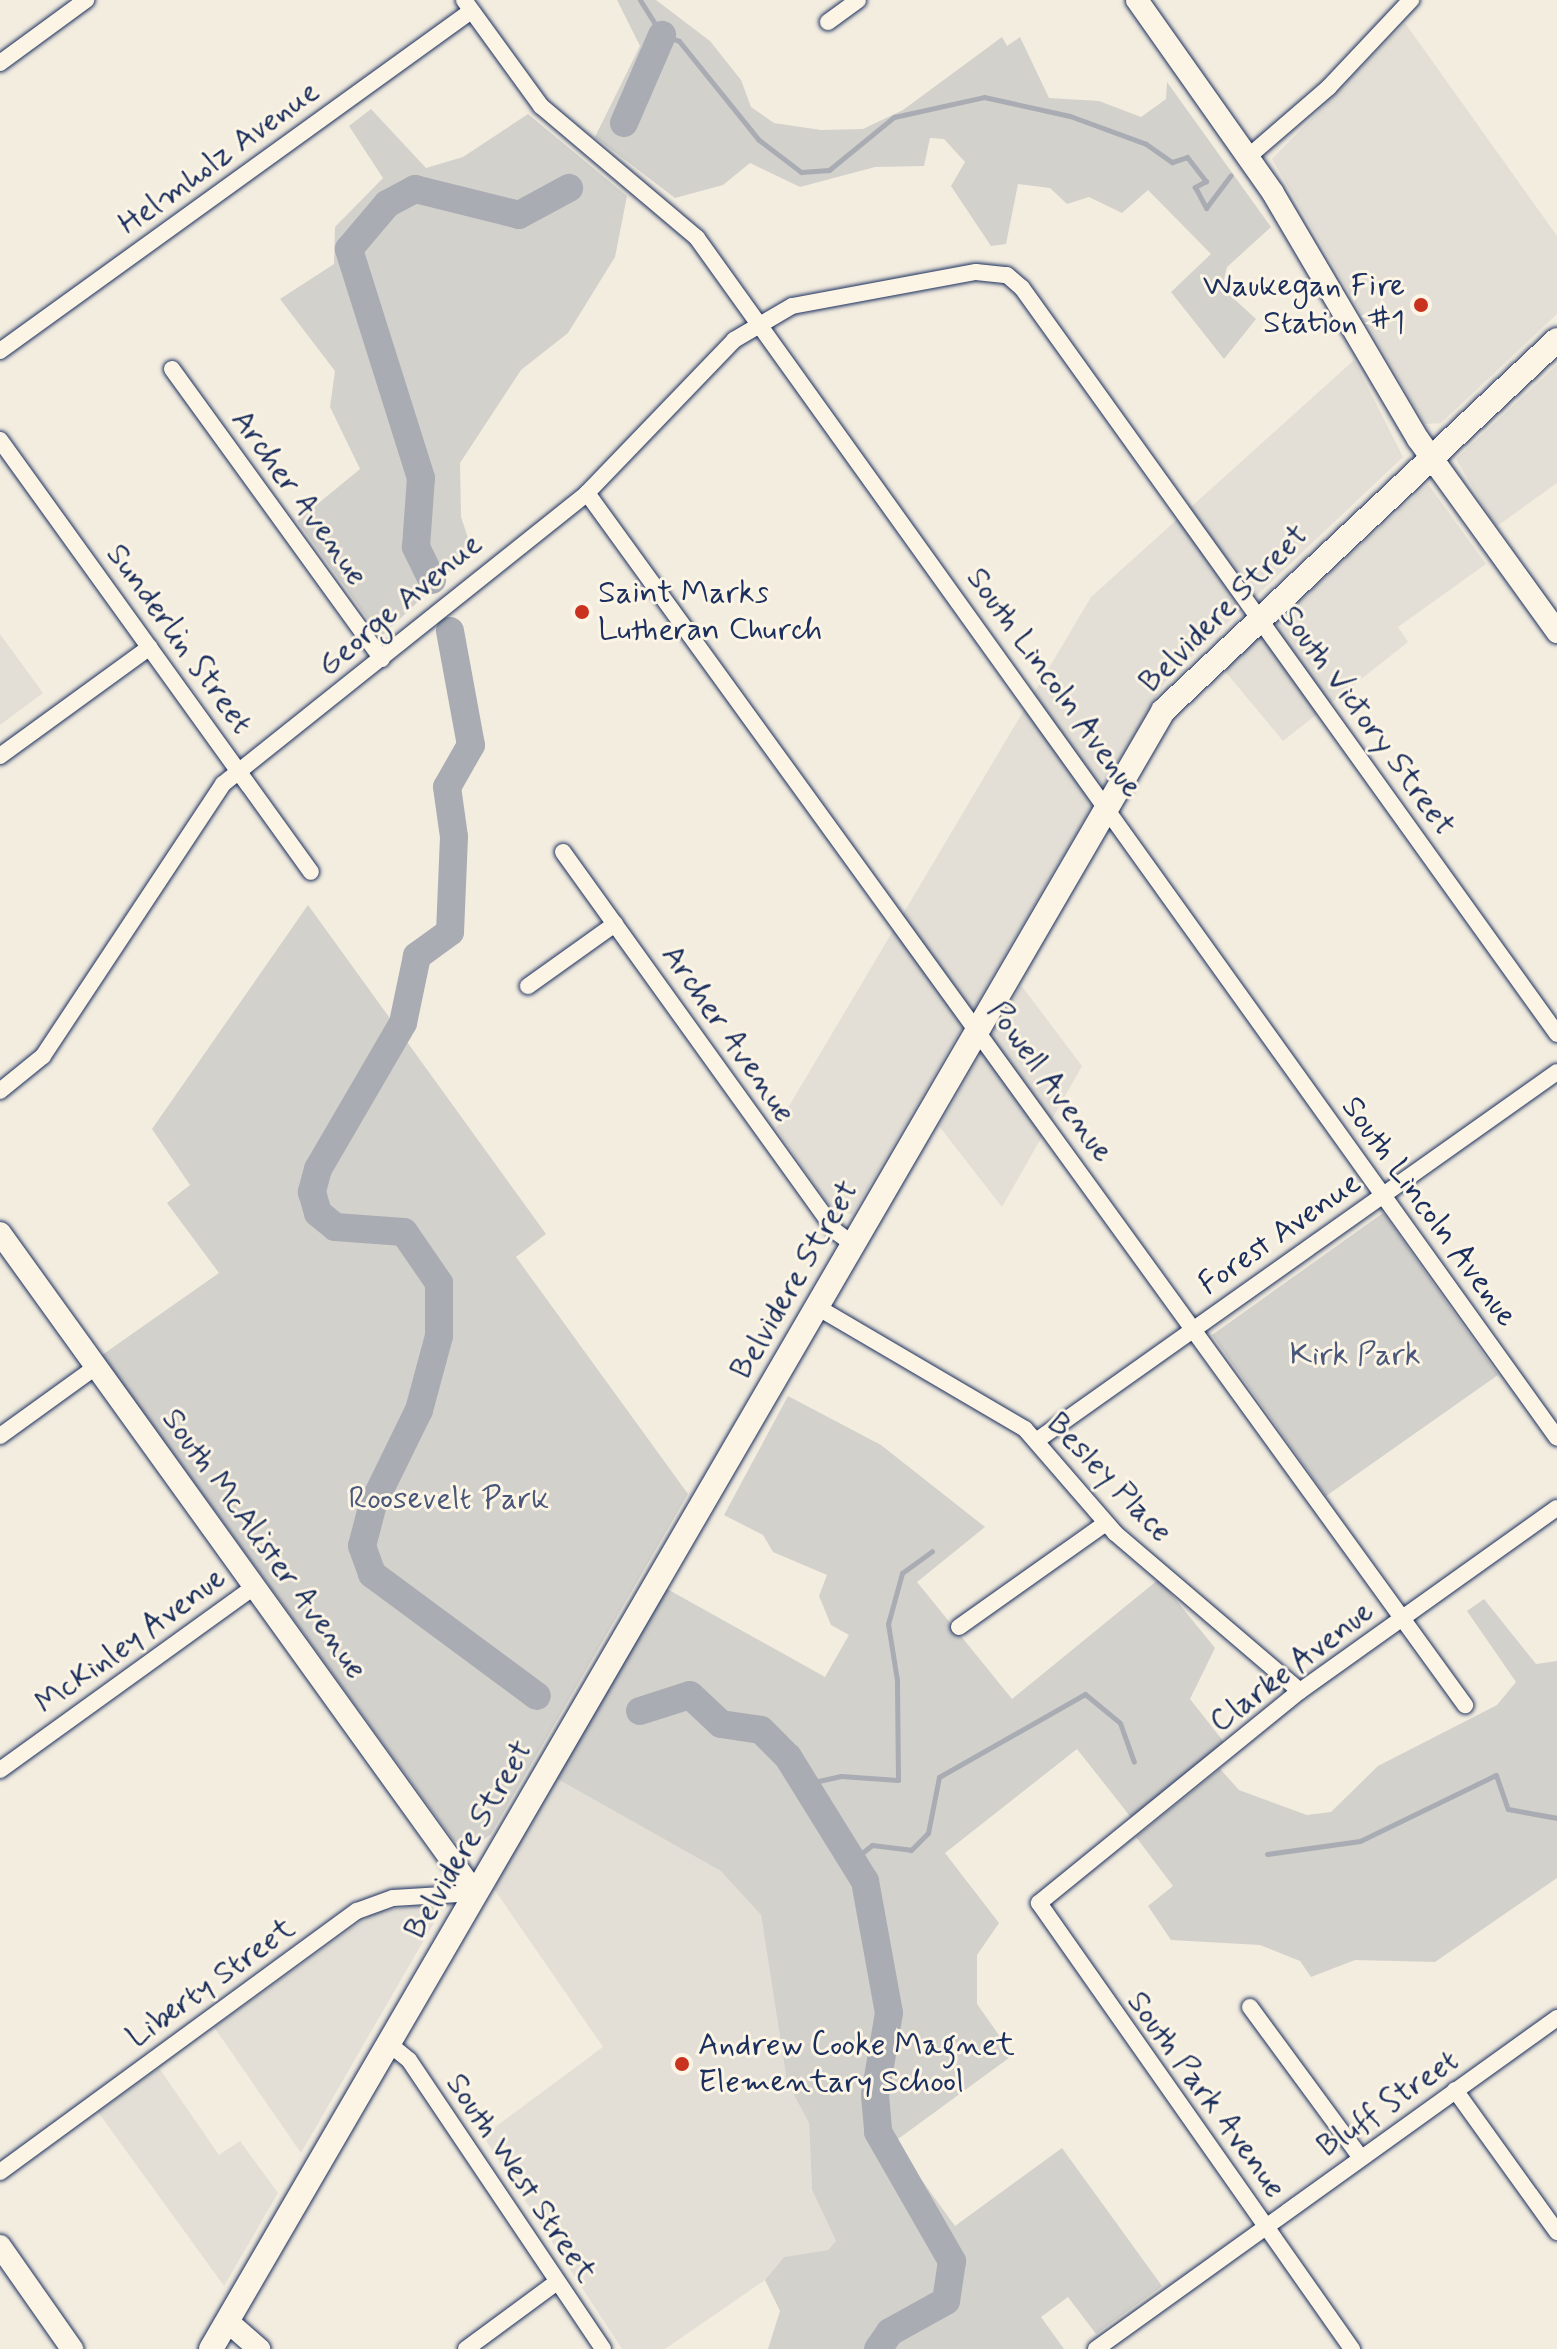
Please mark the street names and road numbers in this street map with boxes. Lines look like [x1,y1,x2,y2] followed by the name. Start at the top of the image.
[110,72,328,244] street label: Helmholz Avenue
[224,404,374,592] street label: Archer Avenue
[1132,517,1316,701] street label: Belvidere Street
[310,525,490,685] street label: George Avenue
[96,534,262,744] street label: Sunderlin Street
[955,557,1153,809] street label: South Lincoln Avenue
[1271,599,1463,843] street label: South Victory Street
[654,939,802,1129] street label: Archer Avenue
[979,995,1121,1169] street label: Powell Avenue
[1330,1086,1528,1338] street label: South Lincoln Avenue
[1191,1164,1369,1304] street label: Forest Avenue
[723,1174,867,1386] street label: Belvidere Street
[154,1403,374,1685] street label: South McAlister Avenue
[1037,1405,1181,1551] street label: Besley Place
[26,1557,236,1725] street label: McKinley Avenue
[1200,1591,1384,1743] street label: Clarke Avenue
[397,1734,541,1946] street label: Belvidere Street
[119,1909,303,2057] street label: Liberty Street
[1117,1982,1295,2208] street label: South Park Avenue
[1308,2040,1468,2168] street label: Bluff Street
[437,2066,605,2290] street label: South West Street

